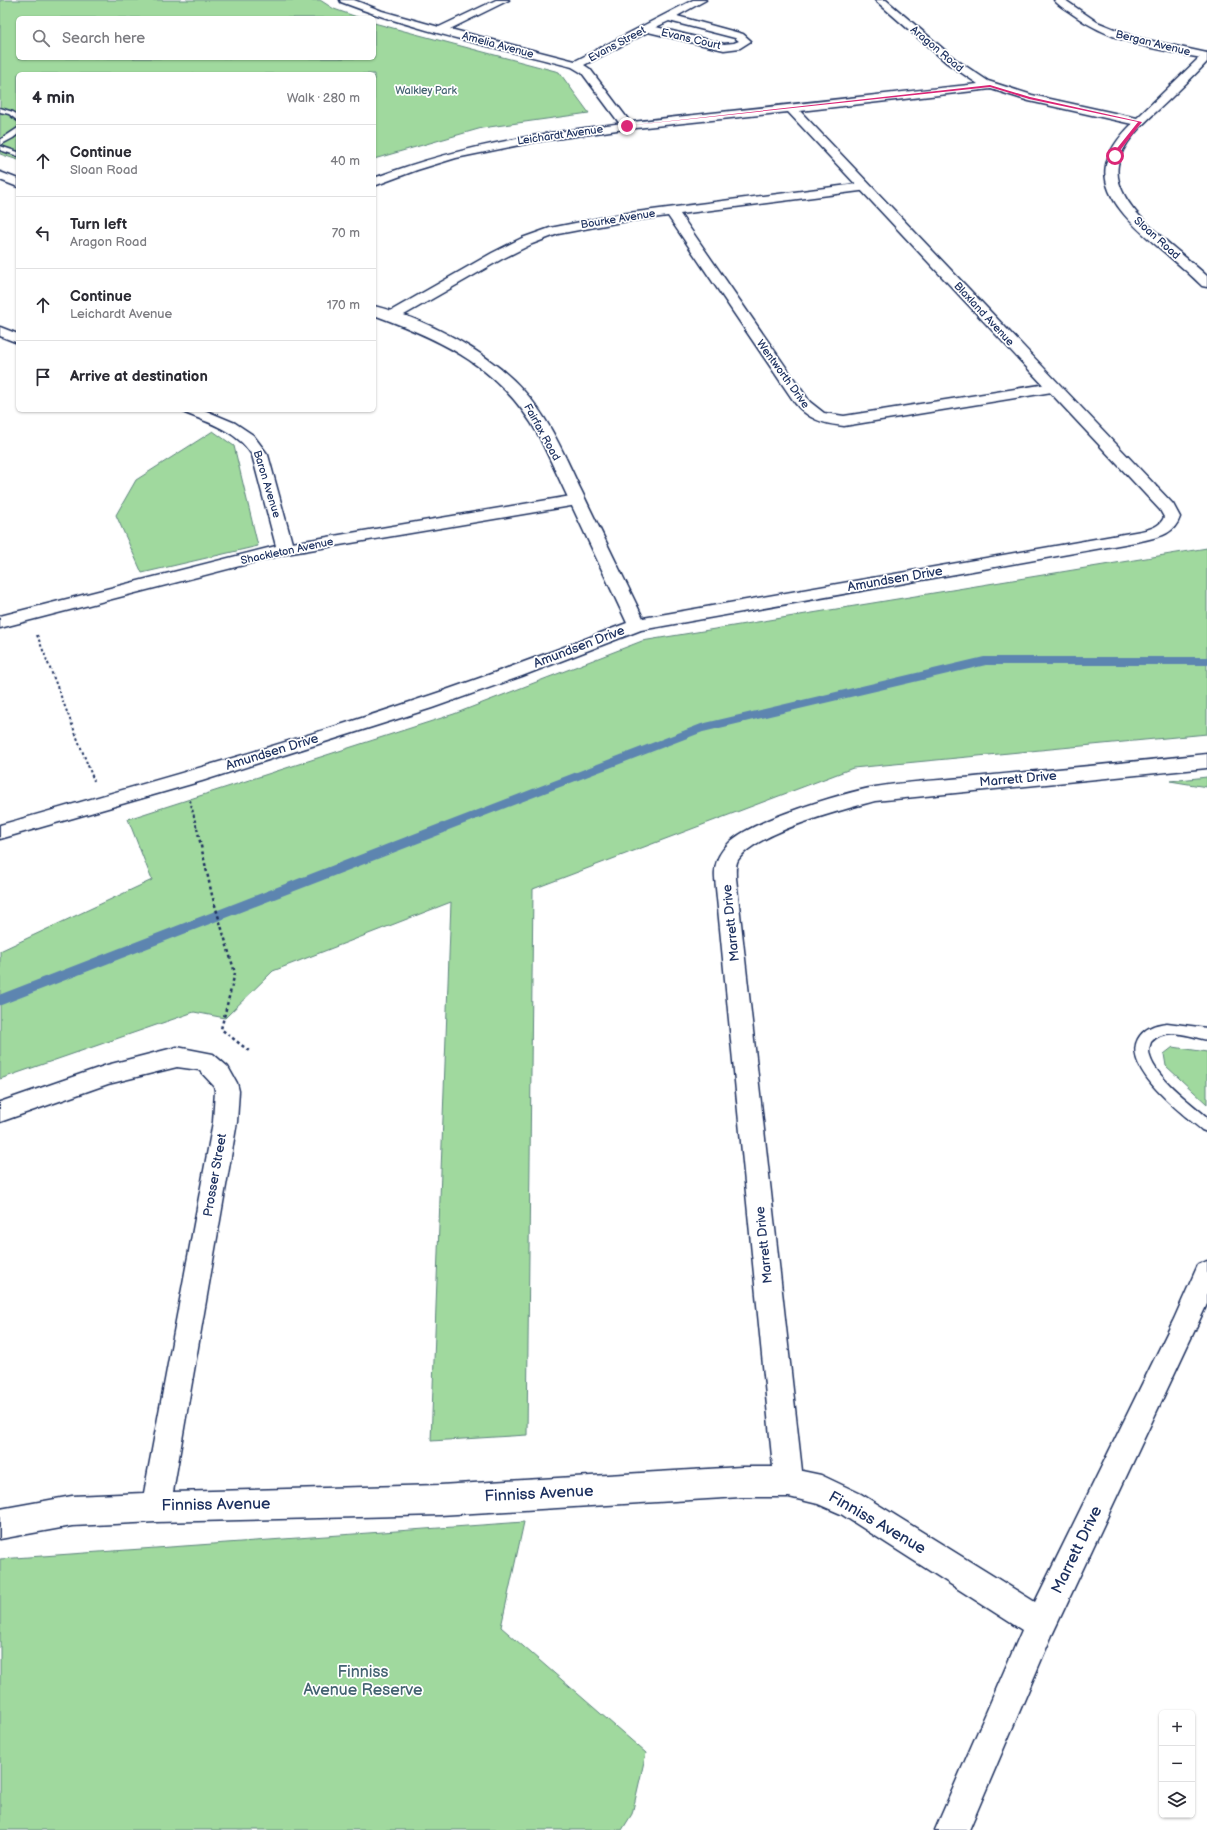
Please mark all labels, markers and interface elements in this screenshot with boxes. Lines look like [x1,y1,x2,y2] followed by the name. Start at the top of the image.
[16,16,376,60] search box
[586,23,649,65] street label: Evans Street
[908,23,966,75] street label: Aragon Road
[660,26,723,52] street label: Evans Court
[30,27,52,49] icon: search
[1114,27,1192,59] street label: Bergan Avenue
[62,29,145,48] text: Search here
[461,29,536,61] street label: Amelia Avenue
[395,84,457,97] park label: Walkley Park
[32,88,75,108] text: 4 min
[287,90,360,106] text: Walk · 280 m
[618,117,636,135] route end
[516,122,604,147] street label: Leichardt Avenue
[70,143,132,162] text: Continue
[1106,147,1124,165] route start
[32,150,54,172] icon: ahead
[330,153,360,169] text: 40 m
[70,162,138,178] text: Sloan Road
[580,207,657,231] street label: Bourke Avenue
[1131,214,1183,262] street label: Sloan Road
[70,215,127,234] text: Turn left
[32,222,54,244] icon: left
[332,225,360,241] text: 70 m
[70,234,147,250] text: Aragon Road
[951,279,1017,349] street label: Blaxland Avenue
[70,287,132,306] text: Continue
[32,294,54,316] icon: ahead
[327,297,360,313] text: 170 m
[70,306,172,322] text: Leichardt Avenue
[754,337,812,411] street label: Wentworth Drive
[32,366,54,388] icon: arrive
[70,367,208,386] text: Arrive at destination
[521,401,563,463] street label: Fairfax Road
[251,449,284,520] street label: Baron Avenue
[239,535,335,567] street label: Shackleton Avenue
[846,563,944,595] street label: Amundsen Drive
[531,622,627,672] street label: Amundsen Drive
[224,730,321,774] street label: Amundsen Drive
[979,768,1058,790] street label: Marrett Drive
[719,883,743,962] street label: Marrett Drive
[200,1132,230,1218] street label: Prosser Street
[752,1205,776,1284] street label: Marrett Drive
[484,1482,594,1506] street label: Finniss Avenue
[825,1488,929,1559] street label: Finniss Avenue
[161,1495,271,1515] street label: Finniss Avenue
[1048,1503,1107,1597] street label: Marrett Drive
[303,1663,423,1700] park label: Finniss Avenue Reserve
[1159,1710,1195,1818] map controls
[1159,1710,1195,1746] button: +
[1159,1746,1195,1782] button: −
[1159,1782,1195,1818] button: layers

